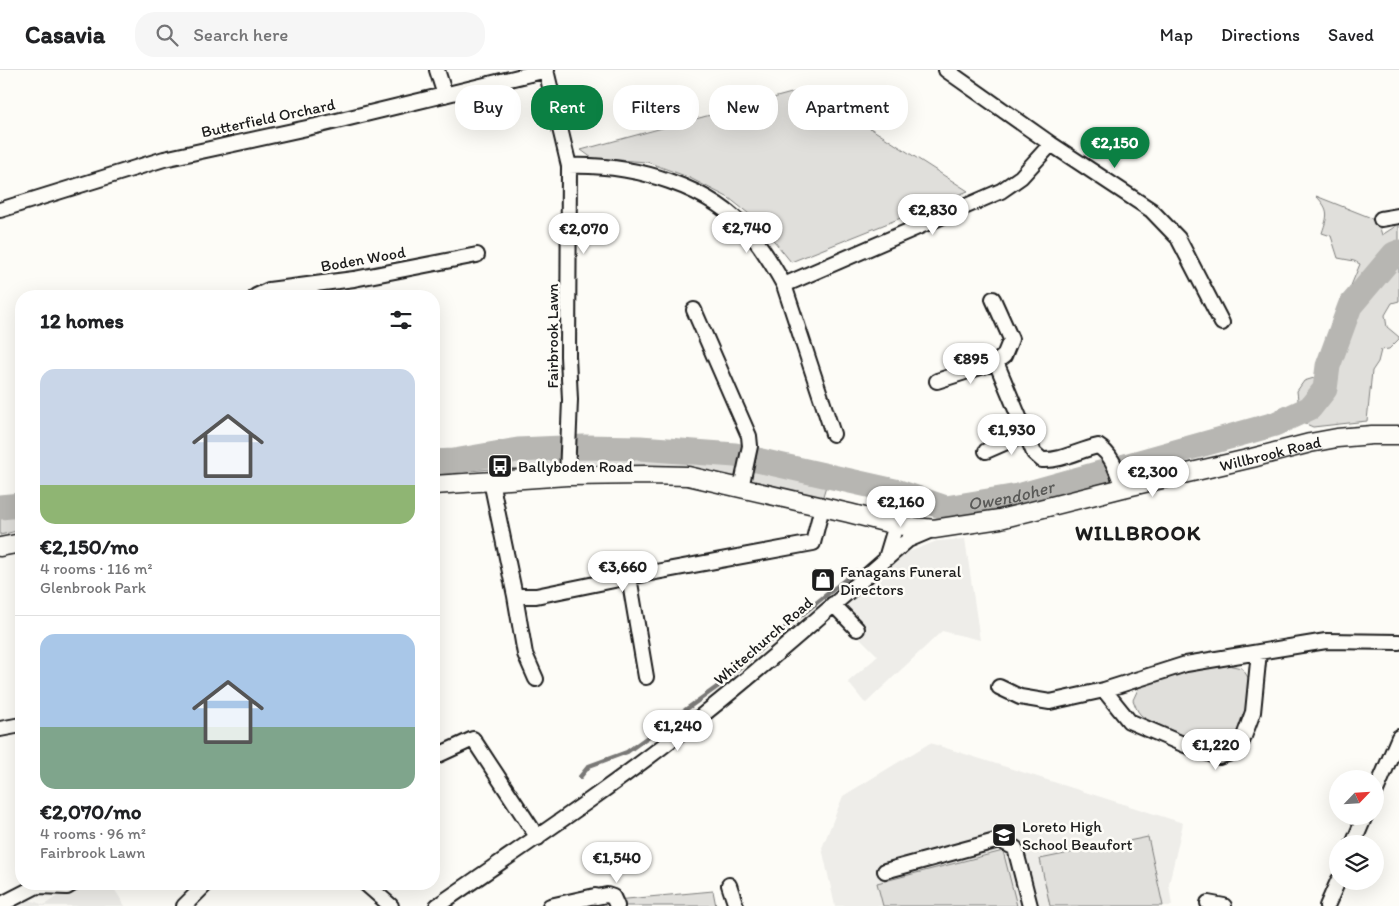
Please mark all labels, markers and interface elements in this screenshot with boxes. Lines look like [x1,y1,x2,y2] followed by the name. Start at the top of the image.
[135,12,485,57] search box
[25,20,105,49] text: Casavia
[153,21,181,49] icon: search
[193,23,288,46] text: Search here
[1160,24,1193,46] text: Map
[1221,24,1300,46] text: Directions
[1328,24,1374,46] text: Saved
[455,85,521,130] chip: Buy
[531,85,603,130] chip: Rent
[613,85,699,130] chip: Filters
[709,85,778,130] chip: New
[788,85,908,130] chip: Apartment
[199,94,337,141] street label: Butterfield Orchard
[1074,126,1156,169] pin: €2,150
[1091,133,1139,152] text: €2,150
[892,194,974,236] pin: €2,830
[909,200,957,219] text: €2,830
[543,212,625,255] pin: €2,070
[706,212,788,254] pin: €2,740
[723,218,771,237] text: €2,740
[560,219,609,238] text: €2,070
[319,242,407,276] street label: Boden Wood
[543,283,562,389] street label: Fairbrook Lawn
[387,306,415,334] icon: filters
[40,308,124,333] text: 12 homes
[941,342,1001,385] pin: €895
[954,349,988,368] text: €895
[183,401,273,491] icon: home
[971,414,1053,456] pin: €1,930
[988,420,1036,439] text: €1,930
[1217,432,1323,475] street label: Willbrook Road
[487,453,513,479] bus stop icon: Ballyboden Road
[1112,456,1194,498] pin: €2,300
[518,457,633,476] place label: Ballyboden Road
[1128,462,1178,481] text: €2,300
[966,475,1058,515] water label: Owendoher
[860,486,942,528] pin: €2,160
[877,492,925,511] text: €2,160
[1075,520,1201,545] district label: WILLBROOK
[40,534,139,559] text: €2,150/mo
[582,550,664,593] pin: €3,660
[599,557,647,576] text: €3,660
[40,559,152,578] text: 4 rooms · 116 m²
[840,562,962,599] place label: Fanagans Funeral Directors
[810,567,836,593] shop icon: Fanagans Funeral Directors
[40,578,146,597] text: Glenbrook Park
[710,593,817,689] street label: Whitechurch Road
[183,667,273,757] icon: home
[637,710,719,752] pin: €1,240
[654,716,702,735] text: €1,240
[1175,728,1257,771] pin: €1,220
[1192,735,1240,754] text: €1,220
[1329,770,1384,825] north arrow
[1329,770,1384,890] map controls
[40,799,141,824] text: €2,070/mo
[1022,817,1132,854] place label: Loreto High School Beaufort
[991,822,1017,848] school or university icon: Loreto High School Beaufort
[40,824,146,843] text: 4 rooms · 96 m²
[1329,835,1384,890] button: layers
[576,842,658,884] pin: €1,540
[40,843,145,862] text: Fairbrook Lawn
[593,848,641,867] text: €1,540

